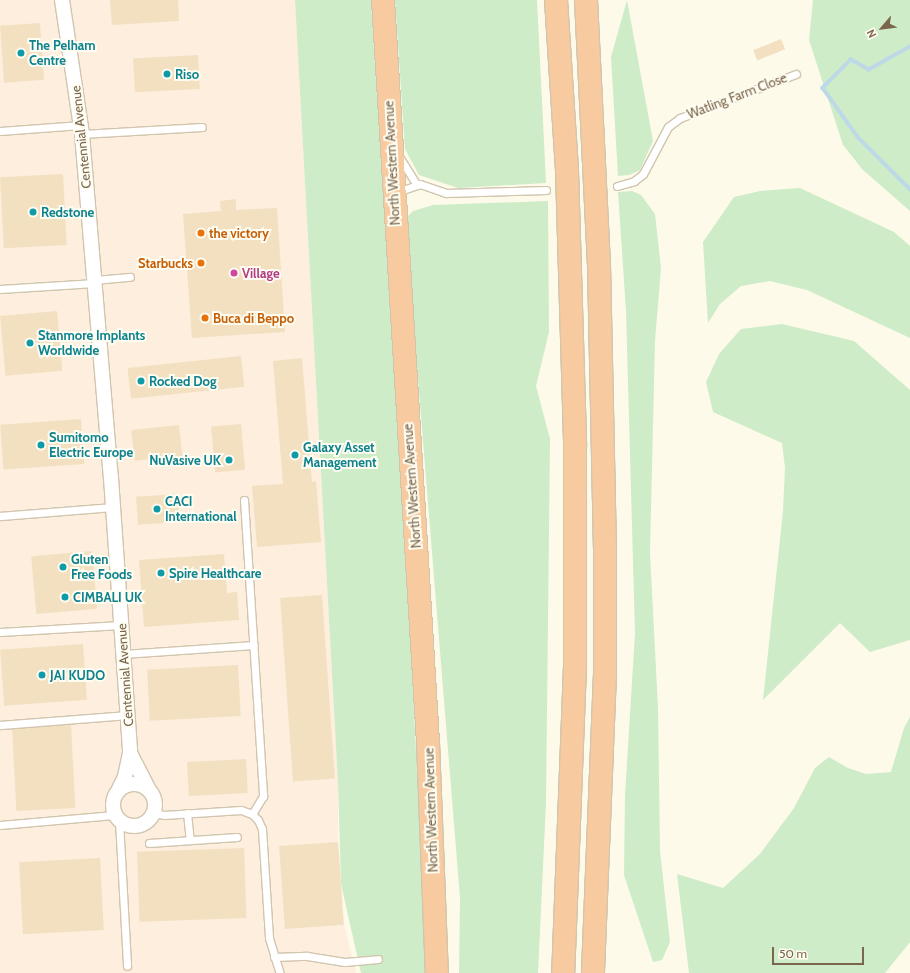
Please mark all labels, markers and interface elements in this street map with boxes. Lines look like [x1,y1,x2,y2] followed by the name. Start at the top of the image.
[862,8,902,48] north arrow
[863,27,879,40] text: N
[29,38,96,69] place label: The Pelham Centre
[16,48,26,58] marker: The Pelham Centre
[175,66,199,82] place label: Riso
[162,69,172,79] marker: Riso
[685,70,789,122] street label: Watling Farm Close
[68,85,94,189] street label: Centennial Avenue
[381,100,403,226] street label: North Western Avenue
[41,204,94,220] place label: Redstone
[28,207,38,217] marker: Redstone
[209,225,269,241] place label: the victory
[196,228,206,238] marker: the victory
[138,255,193,271] place label: Starbucks
[196,258,206,268] marker: Starbucks
[242,265,280,281] place label: Village
[229,268,239,278] marker: Village
[213,310,294,326] place label: Buca di Beppo
[200,313,210,323] marker: Buca di Beppo
[38,328,145,359] place label: Stanmore Implants Worldwide
[25,338,35,348] marker: Stanmore Implants Worldwide
[149,373,216,389] place label: Rocked Dog
[136,376,146,386] marker: Rocked Dog
[400,423,424,549] street label: North Western Avenue
[49,430,133,461] place label: Sumitomo Electric Europe
[36,440,46,450] marker: Sumitomo Electric Europe
[303,440,377,471] place label: Galaxy Asset Management
[290,450,300,460] marker: Galaxy Asset Management
[149,452,221,468] place label: NuVasive UK
[224,455,234,465] marker: NuVasive UK
[165,494,237,525] place label: CACI International
[152,504,162,514] marker: CACI International
[71,552,132,583] place label: Gluten Free Foods
[58,562,68,572] marker: Gluten Free Foods
[169,565,262,581] place label: Spire Healthcare
[156,568,166,578] marker: Spire Healthcare
[73,589,142,605] place label: CIMBALI UK
[60,592,70,602] marker: CIMBALI UK
[114,623,136,727] street label: Centennial Avenue
[50,667,105,683] place label: JAI KUDO
[37,670,47,680] marker: JAI KUDO
[421,747,441,873] street label: North Western Avenue
[774,939,866,965] scale bar
[779,946,807,961] text: 50 m

